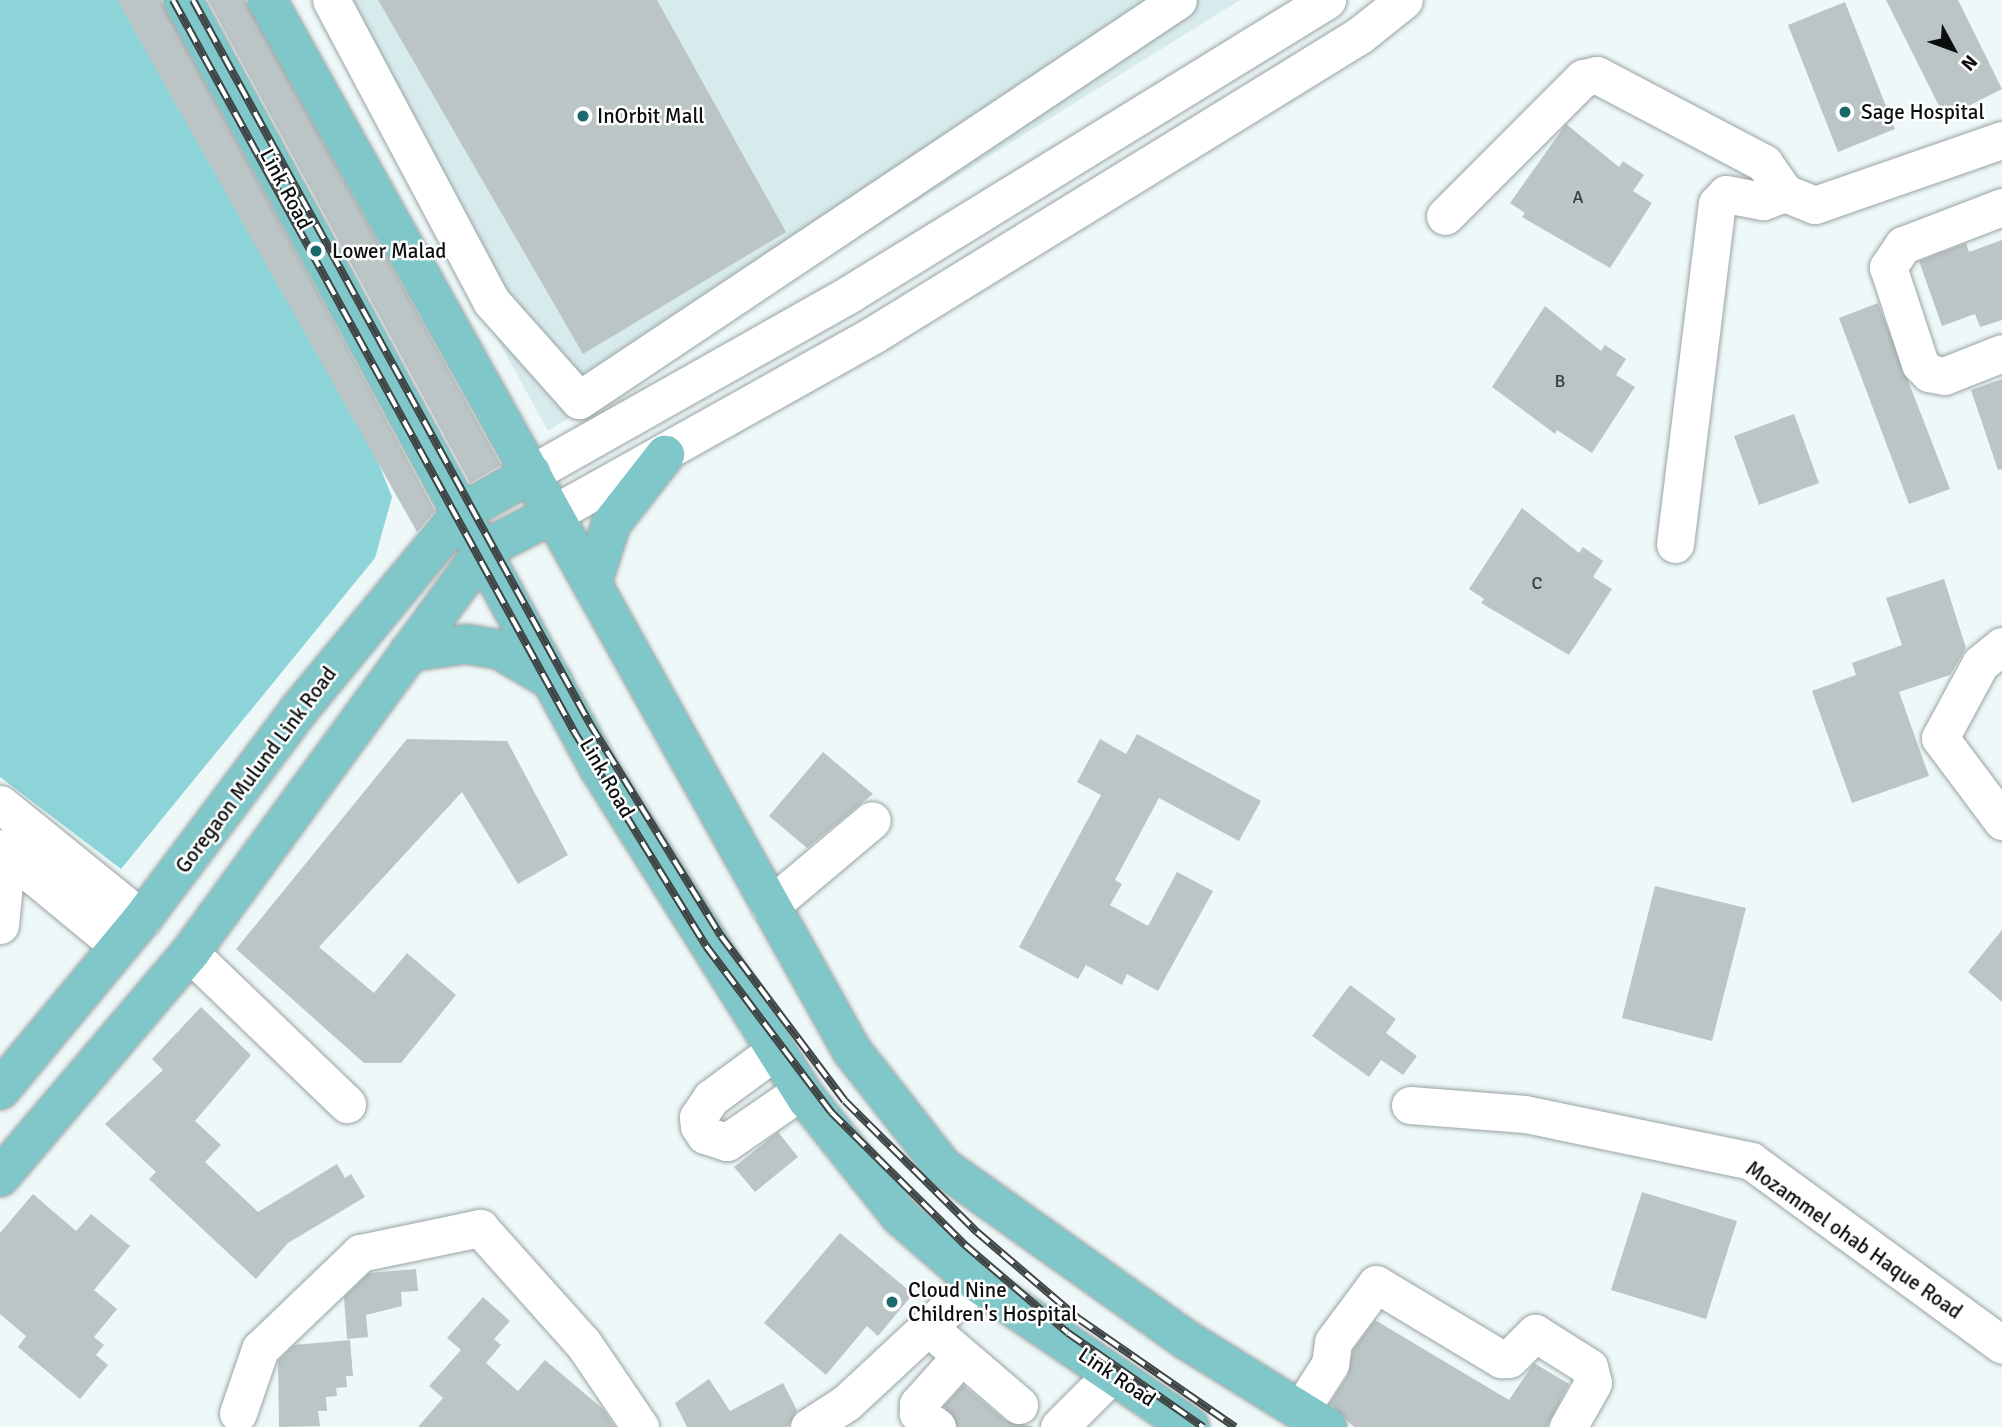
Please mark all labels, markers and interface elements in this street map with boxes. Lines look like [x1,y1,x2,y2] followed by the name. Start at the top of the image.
[1918,14,1988,84] north arrow
[1955,50,1982,76] text: N
[1861,99,1985,125] place label: Sage Hospital
[1835,102,1855,122] marker: Sage Hospital
[597,103,705,129] place label: InOrbit Mall
[575,108,591,124] marker: InOrbit Mall
[254,144,318,234] street label: Link Road
[1572,186,1584,208] house number: A
[332,238,446,264] place label: Lower Malad
[306,241,326,261] marker: Lower Malad
[1555,370,1565,392] house number: B
[1532,572,1542,594] house number: C
[170,662,342,878] street label: Goregaon Mulund Link Road
[574,734,640,822] street label: Link Road
[1741,1156,1967,1324] street label: Mozammel ohab Haque Road
[908,1277,1078,1327] place label: Cloud Nine Children's Hospital
[882,1292,902,1312] marker: Cloud Nine Children's Hospital
[1074,1342,1160,1412] street label: Link Road

